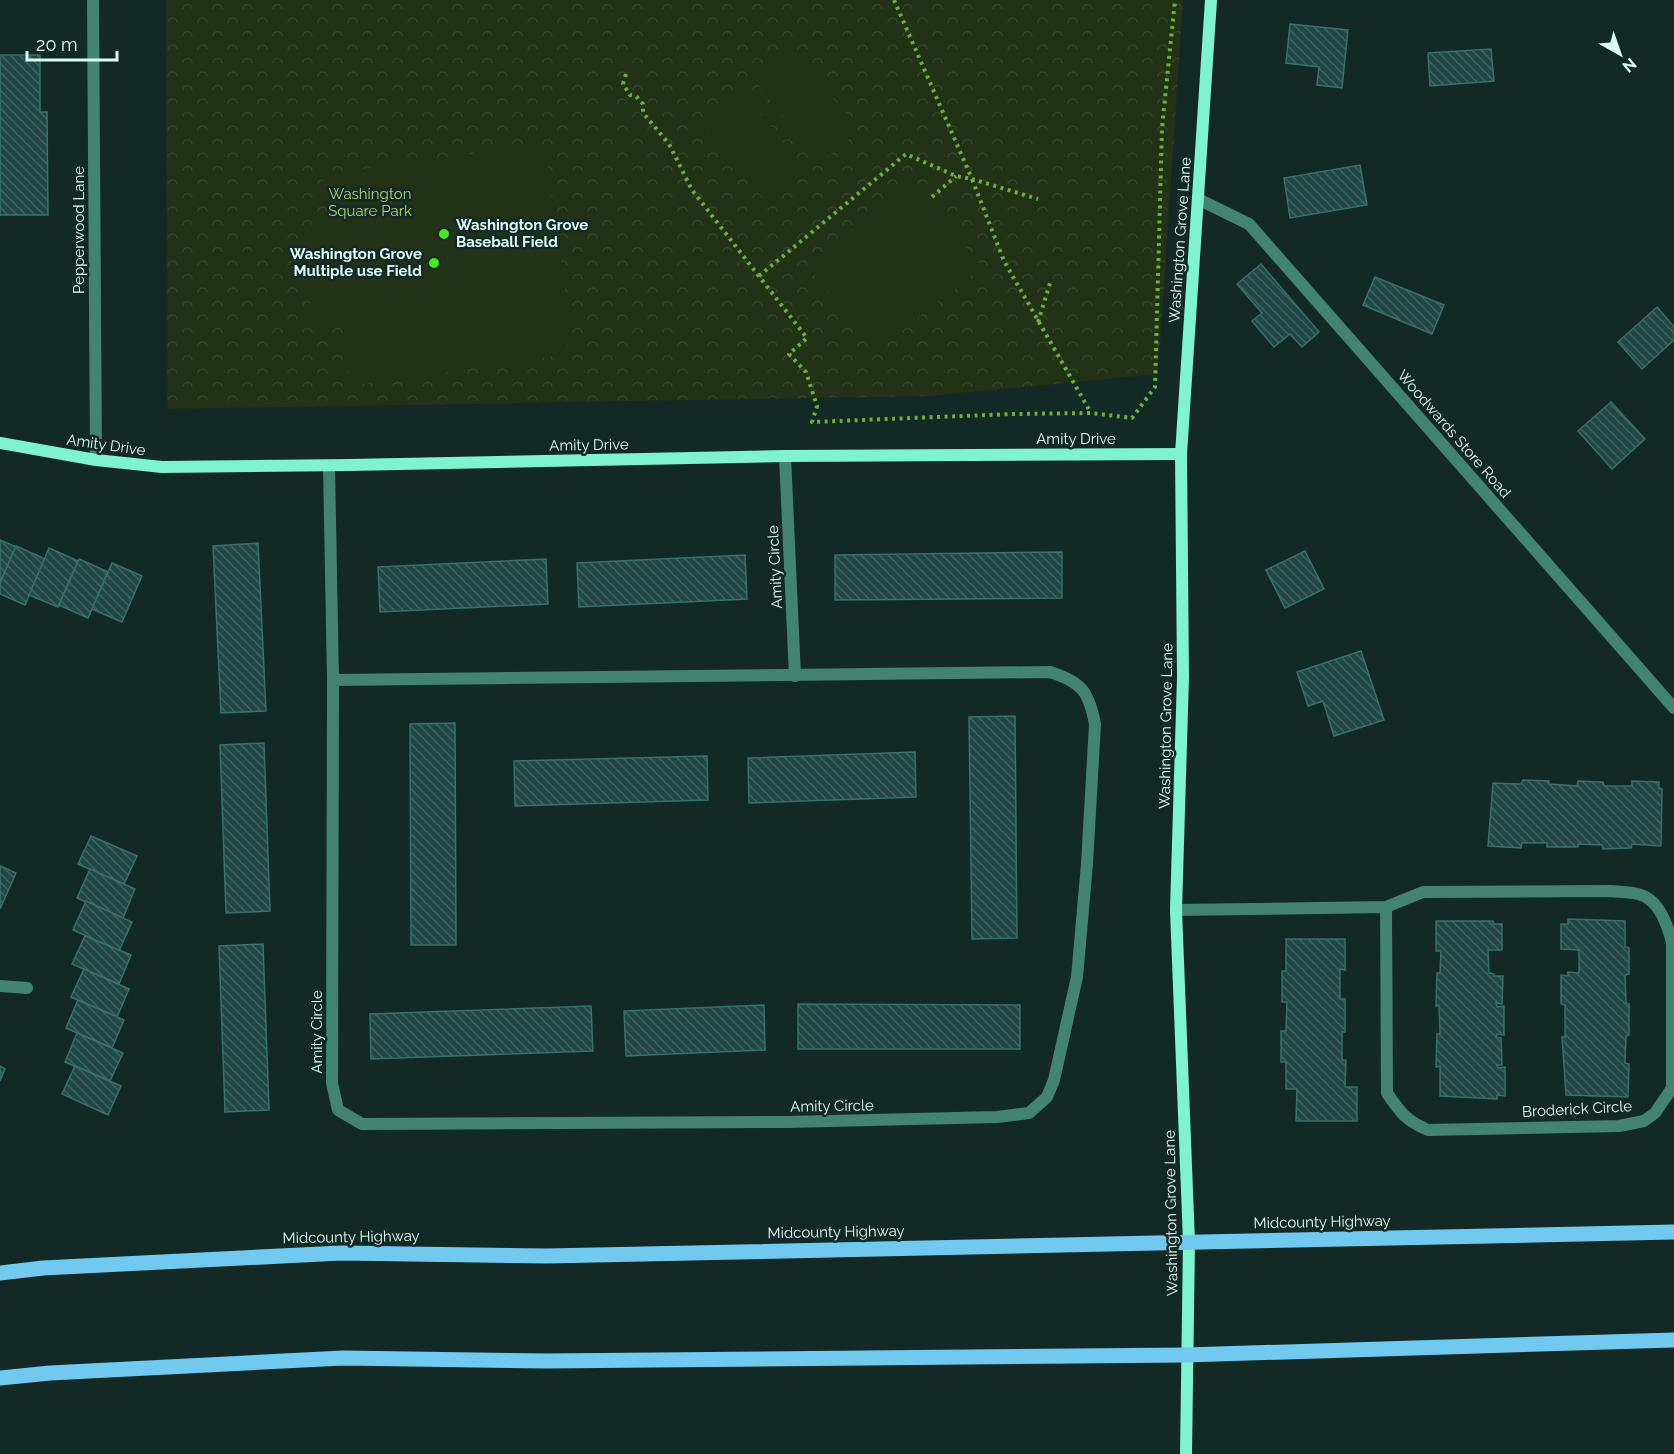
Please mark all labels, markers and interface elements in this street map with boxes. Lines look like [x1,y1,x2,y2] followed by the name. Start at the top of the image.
[27,24,117,62] scale bar
[1590,24,1650,84] north arrow
[36,34,78,55] text: 20 m
[1619,54,1640,76] text: N
[1165,156,1195,323] street label: Washington Grove Lane
[70,166,88,294] street label: Pepperwood Lane
[328,185,412,220] park label: Washington Square Park
[456,216,588,251] place label: Washington Grove Baseball Field
[437,227,451,241] marker: Washington Grove Baseball Field
[290,245,422,280] place label: Washington Grove Multiple use Field
[427,256,441,270] marker: Washington Grove Multiple use Field
[1393,366,1515,502] street label: Woodwards Store Road
[1036,430,1116,448] street label: Amity Drive
[65,431,147,459] street label: Amity Drive
[549,435,629,455] street label: Amity Drive
[764,525,786,609] street label: Amity Circle
[1156,643,1176,809] street label: Washington Grove Lane
[308,990,326,1074] street label: Amity Circle
[790,1096,874,1116] street label: Amity Circle
[1521,1097,1633,1121] street label: Broderick Circle
[1161,1130,1181,1296] street label: Washington Grove Lane
[1253,1212,1391,1232] street label: Midcounty Highway
[767,1222,905,1242] street label: Midcounty Highway
[282,1227,420,1247] street label: Midcounty Highway

